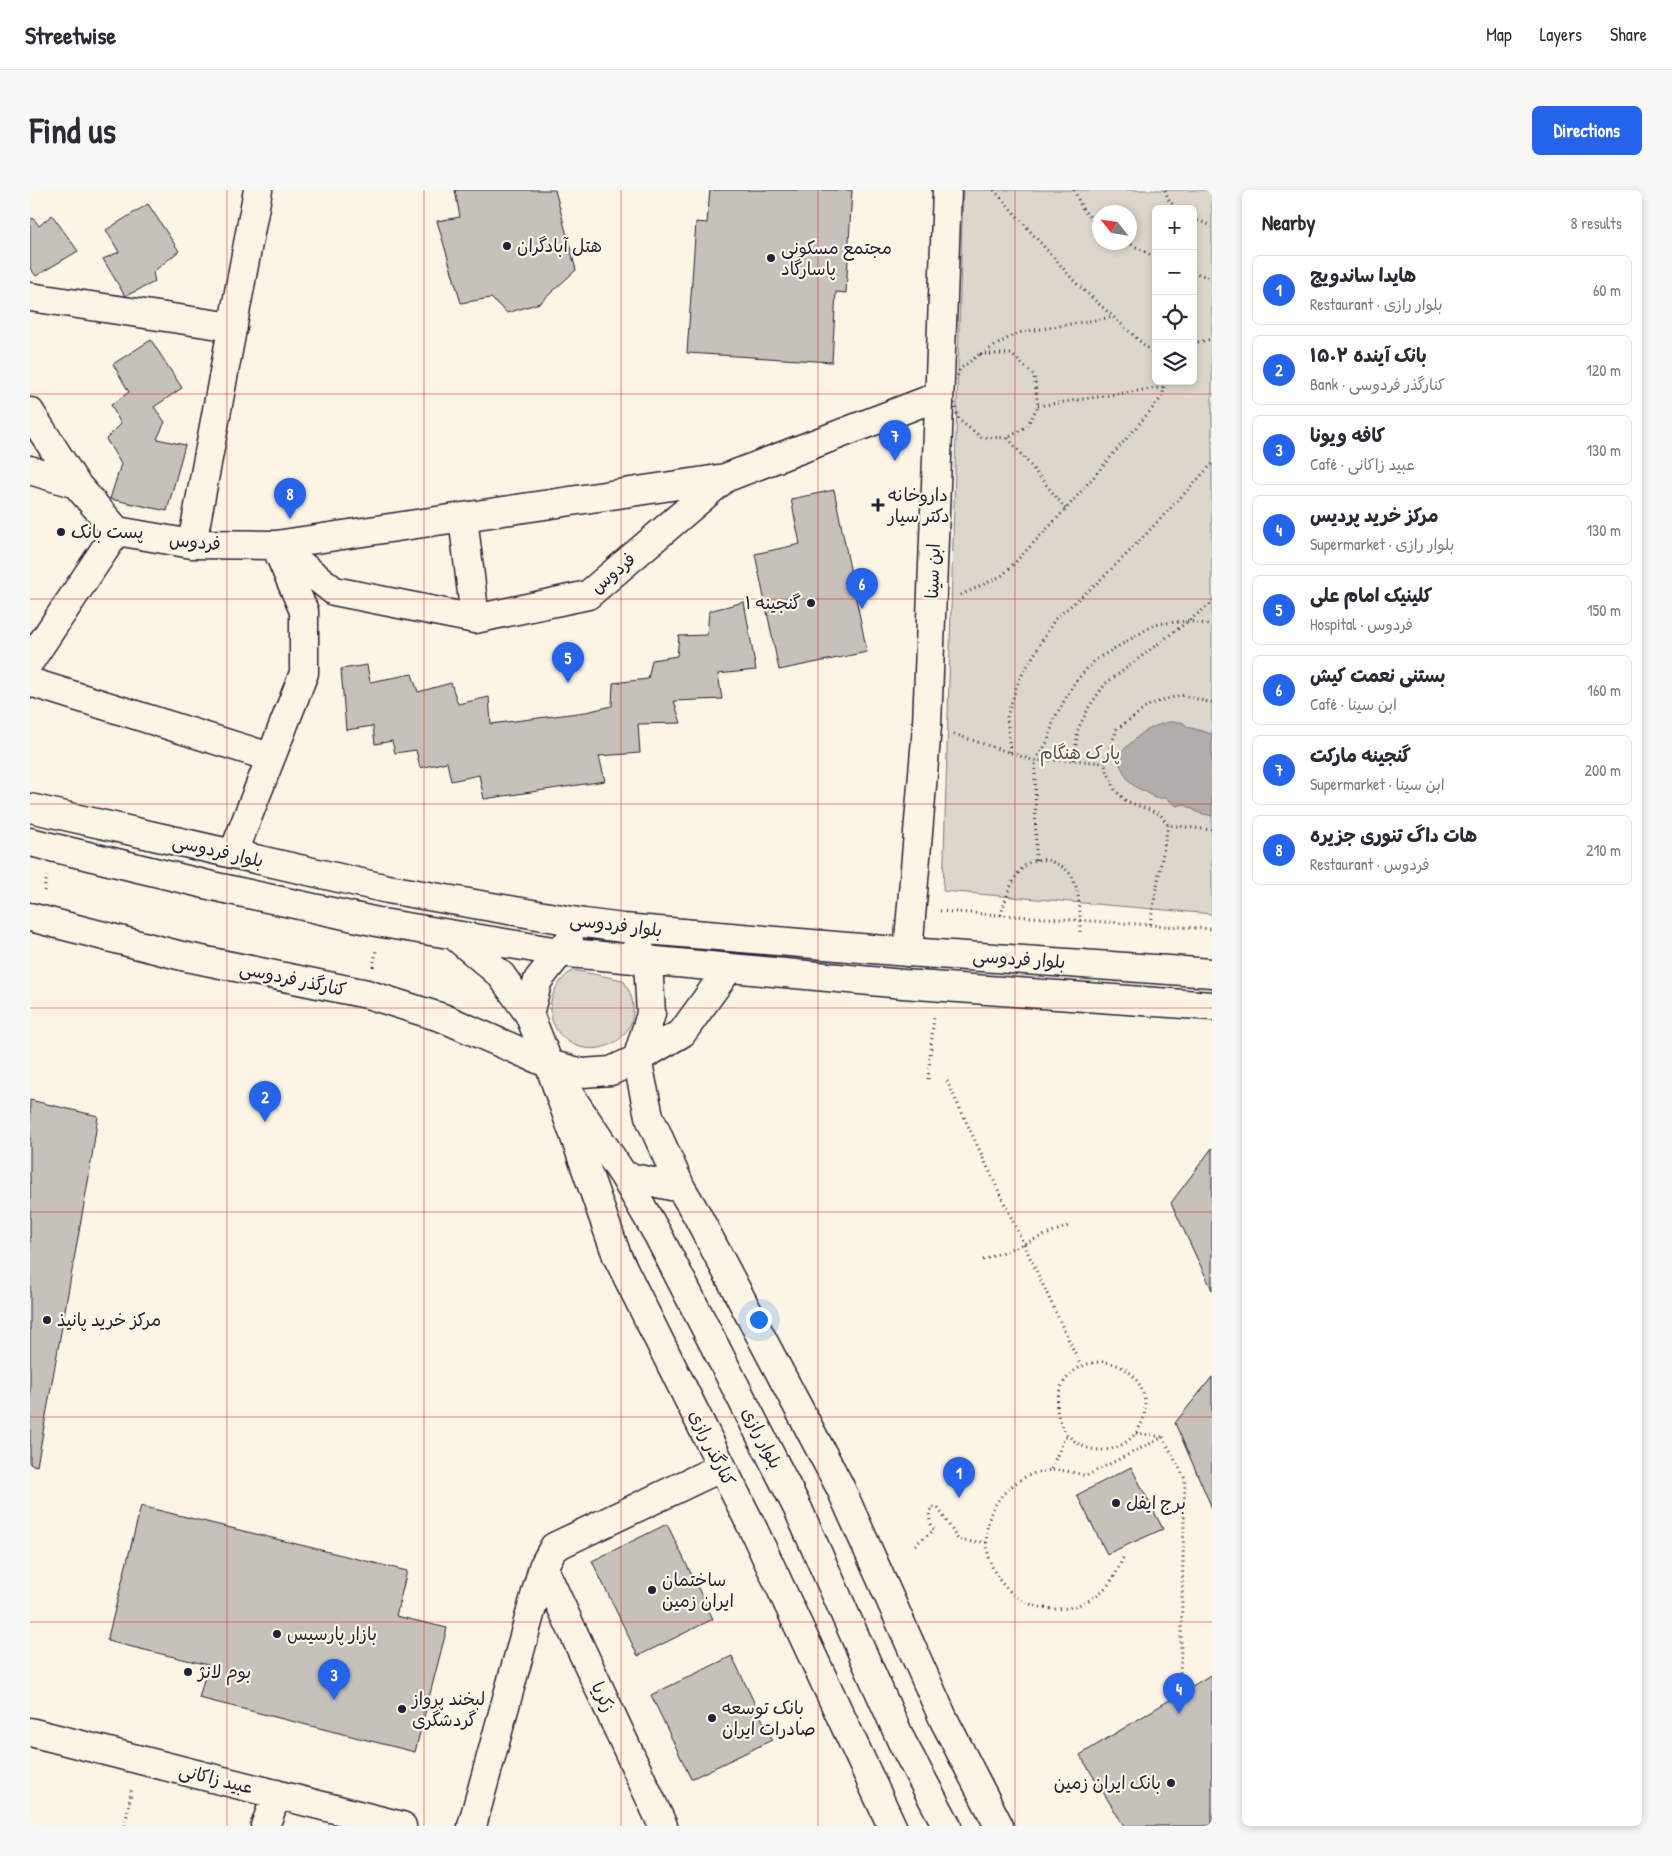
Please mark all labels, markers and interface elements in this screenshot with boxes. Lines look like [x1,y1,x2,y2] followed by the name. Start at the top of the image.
[25,19,116,51] text: Streetwise
[1486,22,1512,47] text: Map
[1540,22,1582,47] text: Layers
[1610,22,1647,47] text: Share
[1532,106,1642,155] button: Directions
[30,107,116,154] text: Find us
[1092,205,1137,250] north arrow
[1152,205,1197,385] map controls
[1152,205,1197,250] button: +
[1262,208,1315,237] text: Nearby
[1570,212,1622,234] text: 8 results
[517,233,602,258] place label: هتل آبادگران
[781,235,892,281] place label: مجتمع مسکونی پاسارگاد
[501,240,513,252] marker: هتل آبادگران
[1152,250,1197,295] button: −
[765,252,777,264] marker: مجتمع مسکونی پاسارگاد
[1310,262,1416,288] text: هایدا ساندویچ
[1276,279,1282,301] text: 1
[1593,279,1621,301] text: 60 m
[1310,293,1443,315] text: Restaurant · بلوار رازی
[1152,295,1197,340] button: locate
[1152,340,1197,385] button: layers
[1310,342,1427,368] text: بانک آینده ۱۵۰۲
[1275,359,1283,381] text: 2
[1586,359,1621,381] text: 120 m
[1310,373,1445,395] text: Bank · کنارگذر فردوسی
[879,420,911,461] pin: 7
[1310,422,1385,448] text: کافه ویونا
[1275,439,1283,461] text: 3
[1586,439,1621,461] text: 130 m
[1310,453,1415,475] text: Café · عبید زاکانی
[274,478,306,519] pin: 8
[886,482,950,528] place label: داروخانه دکتر سیار
[872,499,884,511] marker: داروخانه دکتر سیار
[1310,502,1438,528] text: مرکز خرید پردیس
[71,519,143,544] place label: پست بانک
[1276,519,1282,541] text: 4
[1586,519,1621,541] text: 130 m
[55,526,67,538] marker: پست بانک
[168,527,222,556] street label: فردوس
[1310,533,1454,555] text: Supermarket · بلوار رازی
[919,543,946,599] street label: ابن سینا
[585,546,640,599] street label: فردوس
[846,568,878,609] pin: 6
[1310,582,1432,608] text: کلینیک امام علی
[745,590,801,615] place label: گنجینه ۱
[805,597,817,609] marker: گنجینه ۱
[1276,599,1282,621] text: 5
[1587,599,1621,621] text: 150 m
[1310,613,1413,635] text: Hospital · فردوس
[552,642,584,683] pin: 5
[1310,662,1445,688] text: بستنی نعمت کیش
[1276,679,1282,701] text: 6
[1587,679,1621,701] text: 160 m
[1310,693,1397,715] text: Café · ابن سینا
[1040,740,1120,767] park label: پارک هنگام
[1310,742,1411,768] text: گنجینه مارکت
[1275,759,1283,781] text: 7
[1585,759,1621,781] text: 200 m
[1310,773,1445,795] text: Supermarket · ابن سینا
[1310,822,1477,848] text: هات داگ تنورى جزيره
[170,828,266,873] street label: بلوار فردوسی
[1276,839,1282,861] text: 8
[1586,839,1621,861] text: 210 m
[1310,853,1430,875] text: Restaurant · فردوس
[568,906,664,943] street label: بلوار فردوسی
[972,943,1066,974] street label: بلوار فردوسی
[238,955,349,1002] street label: کنارگذر فردوسی
[249,1081,281,1122] pin: 2
[57,1307,161,1332] place label: مرکز خرید پانیذ
[746,1307,772,1333] your location
[41,1314,53,1326] marker: مرکز خرید پانیذ
[736,1403,789,1473] street label: بلوار رازی
[683,1406,742,1490] street label: کنارگذر رازی
[943,1457,975,1498] pin: 1
[1126,1490,1186,1515] place label: برج ایفل
[1110,1497,1122,1509] marker: برج ایفل
[662,1567,734,1613] place label: ساختمان ایران زمین
[646,1584,658,1596] marker: ساختمان ایران زمین
[287,1621,377,1646] place label: بازار پارسیس
[271,1628,283,1640] marker: بازار پارسیس
[196,1659,251,1686] place label: بوم لانژ
[318,1659,350,1700] pin: 3
[182,1666,194,1678] marker: بوم لانژ
[1163,1673,1195,1714] pin: 4
[586,1678,621,1716] street label: زکریا
[410,1686,485,1732] place label: لبخند پرواز گردشگری
[722,1695,816,1741] place label: بانک توسعه صادرات ایران
[396,1703,408,1715] marker: لبخند پرواز گردشگری
[706,1712,718,1724] marker: بانک توسعه صادرات ایران
[176,1757,256,1800] street label: عبید زاکانی
[1054,1770,1161,1795] place label: بانک ایران زمین
[1165,1777,1177,1789] marker: بانک ایران زمین

